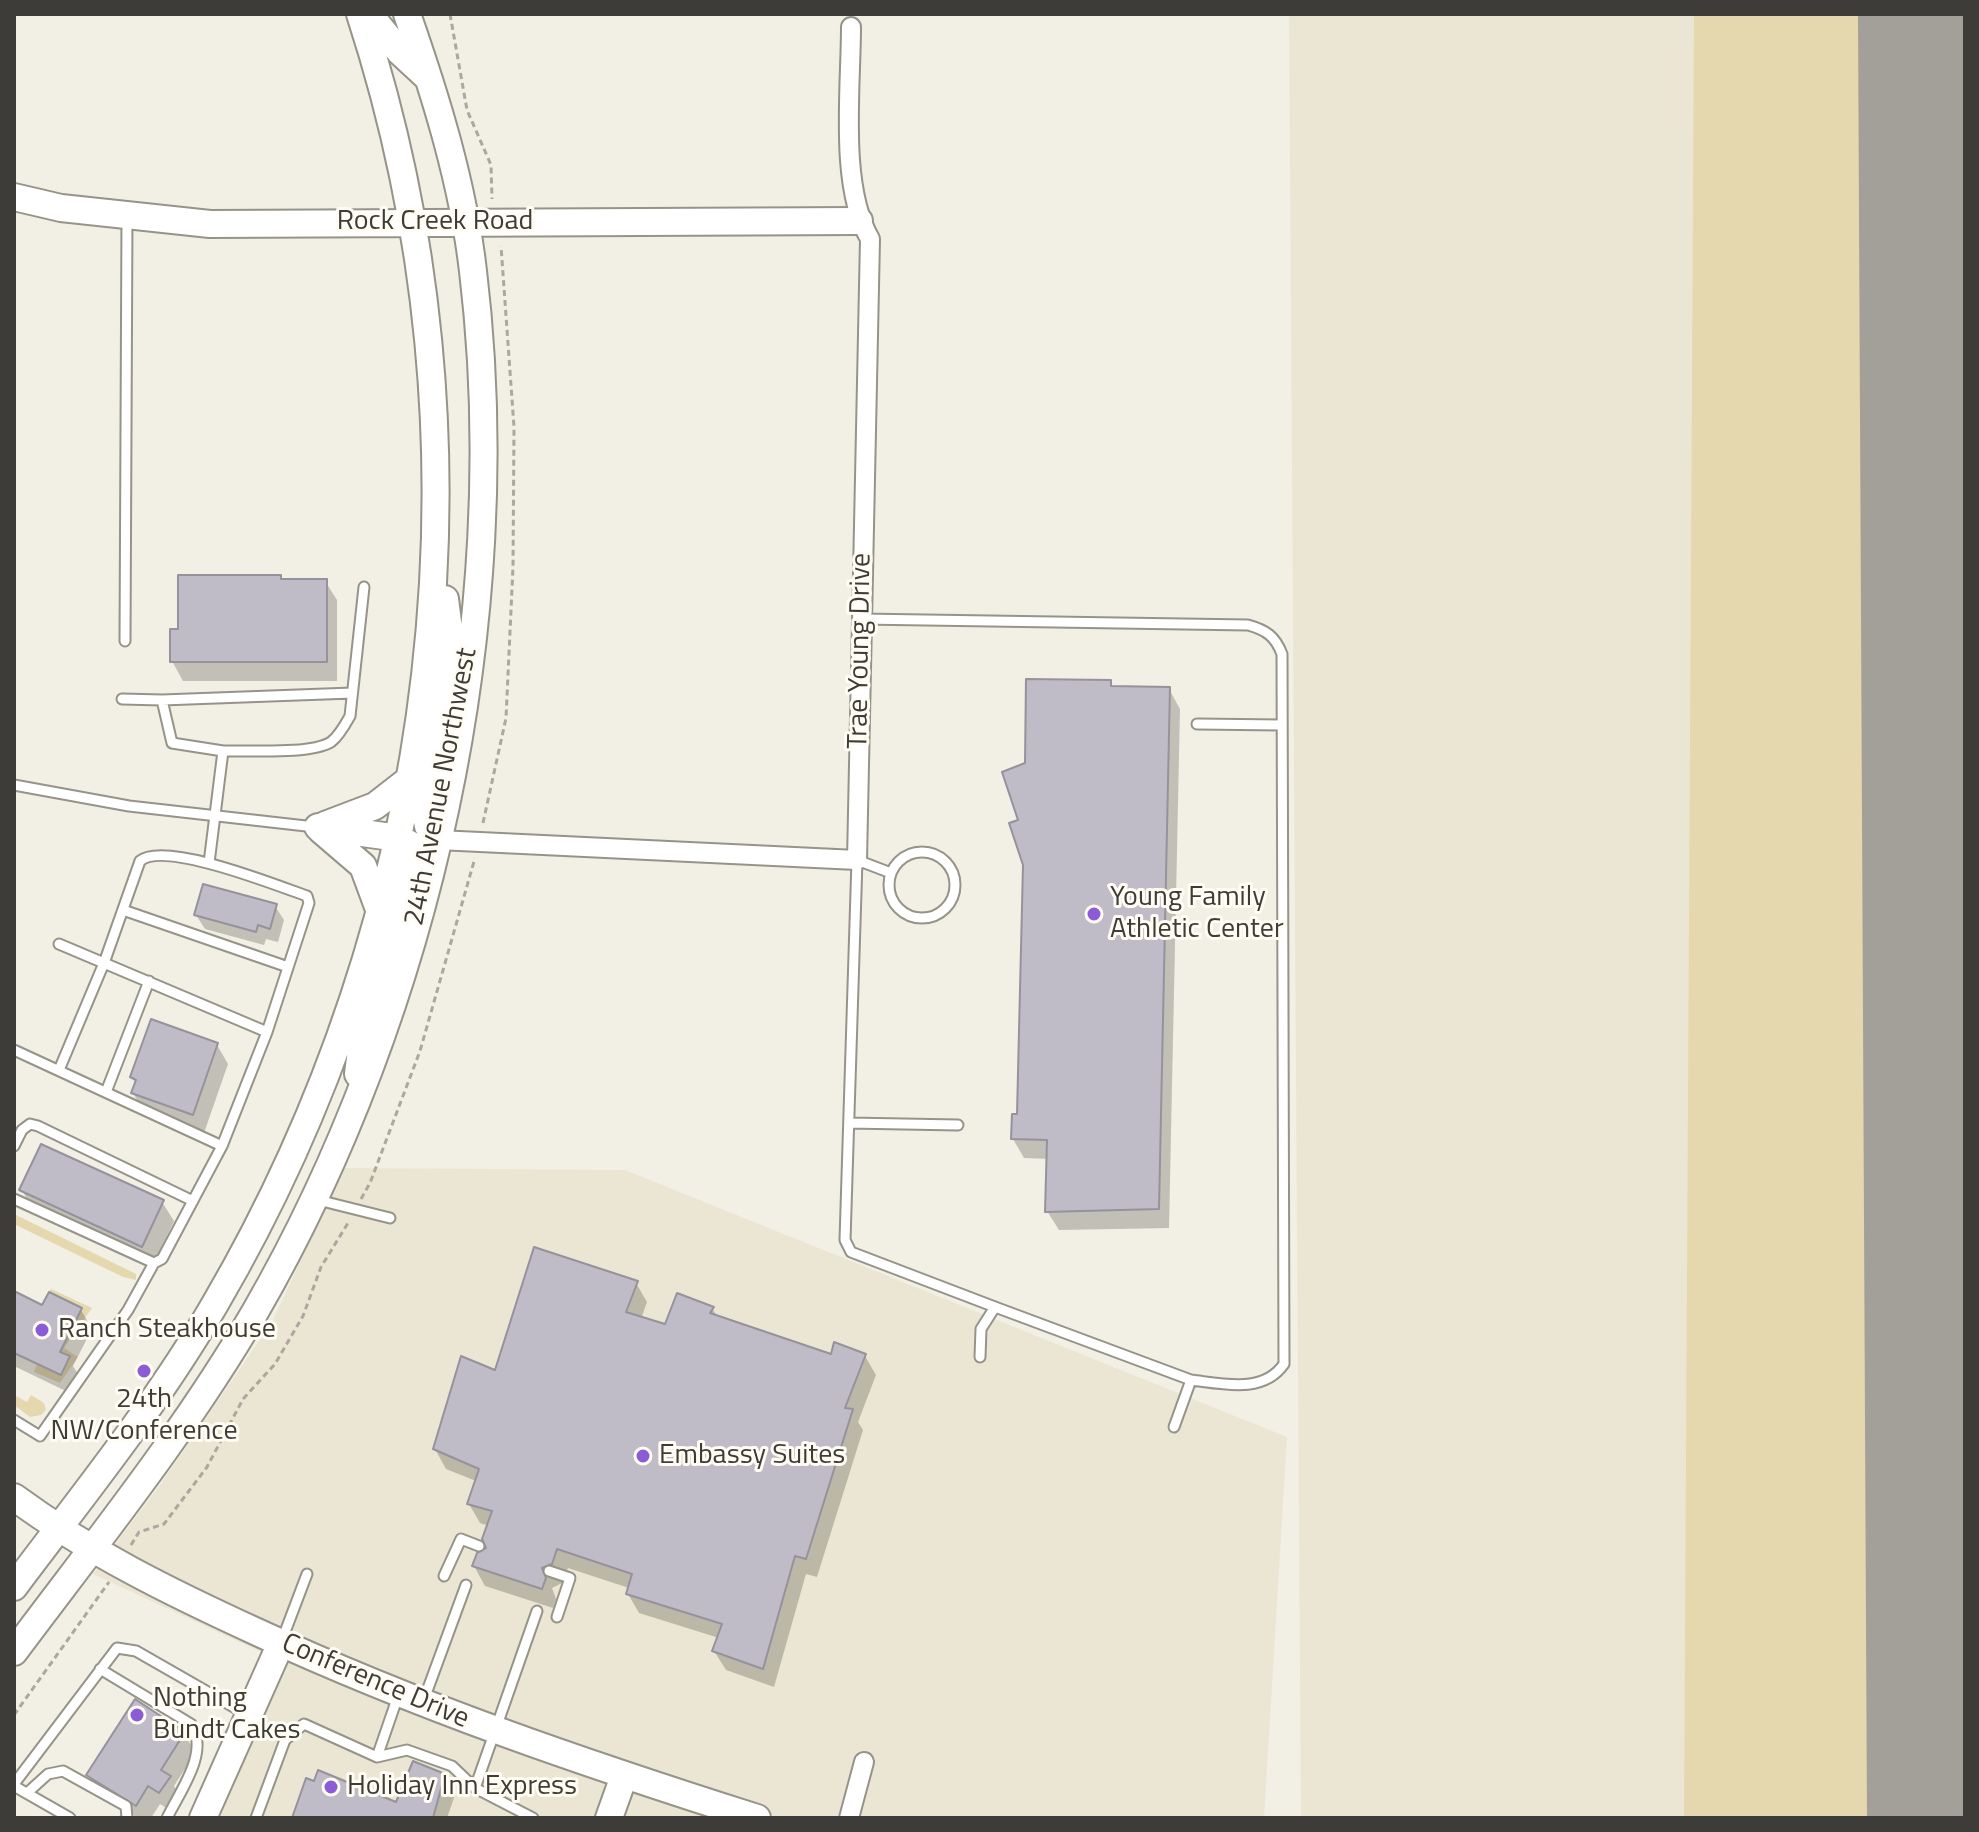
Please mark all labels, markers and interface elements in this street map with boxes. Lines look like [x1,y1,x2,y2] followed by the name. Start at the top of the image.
[337,205,533,239] street label: Rock Creek Road
[842,553,880,749] street label: Trae Young Drive
[399,645,485,929] street label: 24th Avenue Northwest
[1110,881,1284,947] place label: Young Family Athletic Center
[1085,905,1103,923] marker: Young Family Athletic Center
[58,1313,276,1347] place label: Ranch Steakhouse
[33,1321,51,1339] marker: Ranch Steakhouse
[135,1362,153,1380] marker: 24th NW/Conference
[50,1383,238,1449] place label: 24th NW/Conference
[659,1439,845,1473] place label: Embassy Suites
[634,1447,652,1465] marker: Embassy Suites
[276,1627,474,1737] street label: Conference Drive
[153,1682,300,1748] place label: Nothing Bundt Cakes
[128,1706,146,1724] marker: Nothing Bundt Cakes
[347,1770,577,1804] place label: Holiday Inn Express
[322,1778,340,1796] marker: Holiday Inn Express

